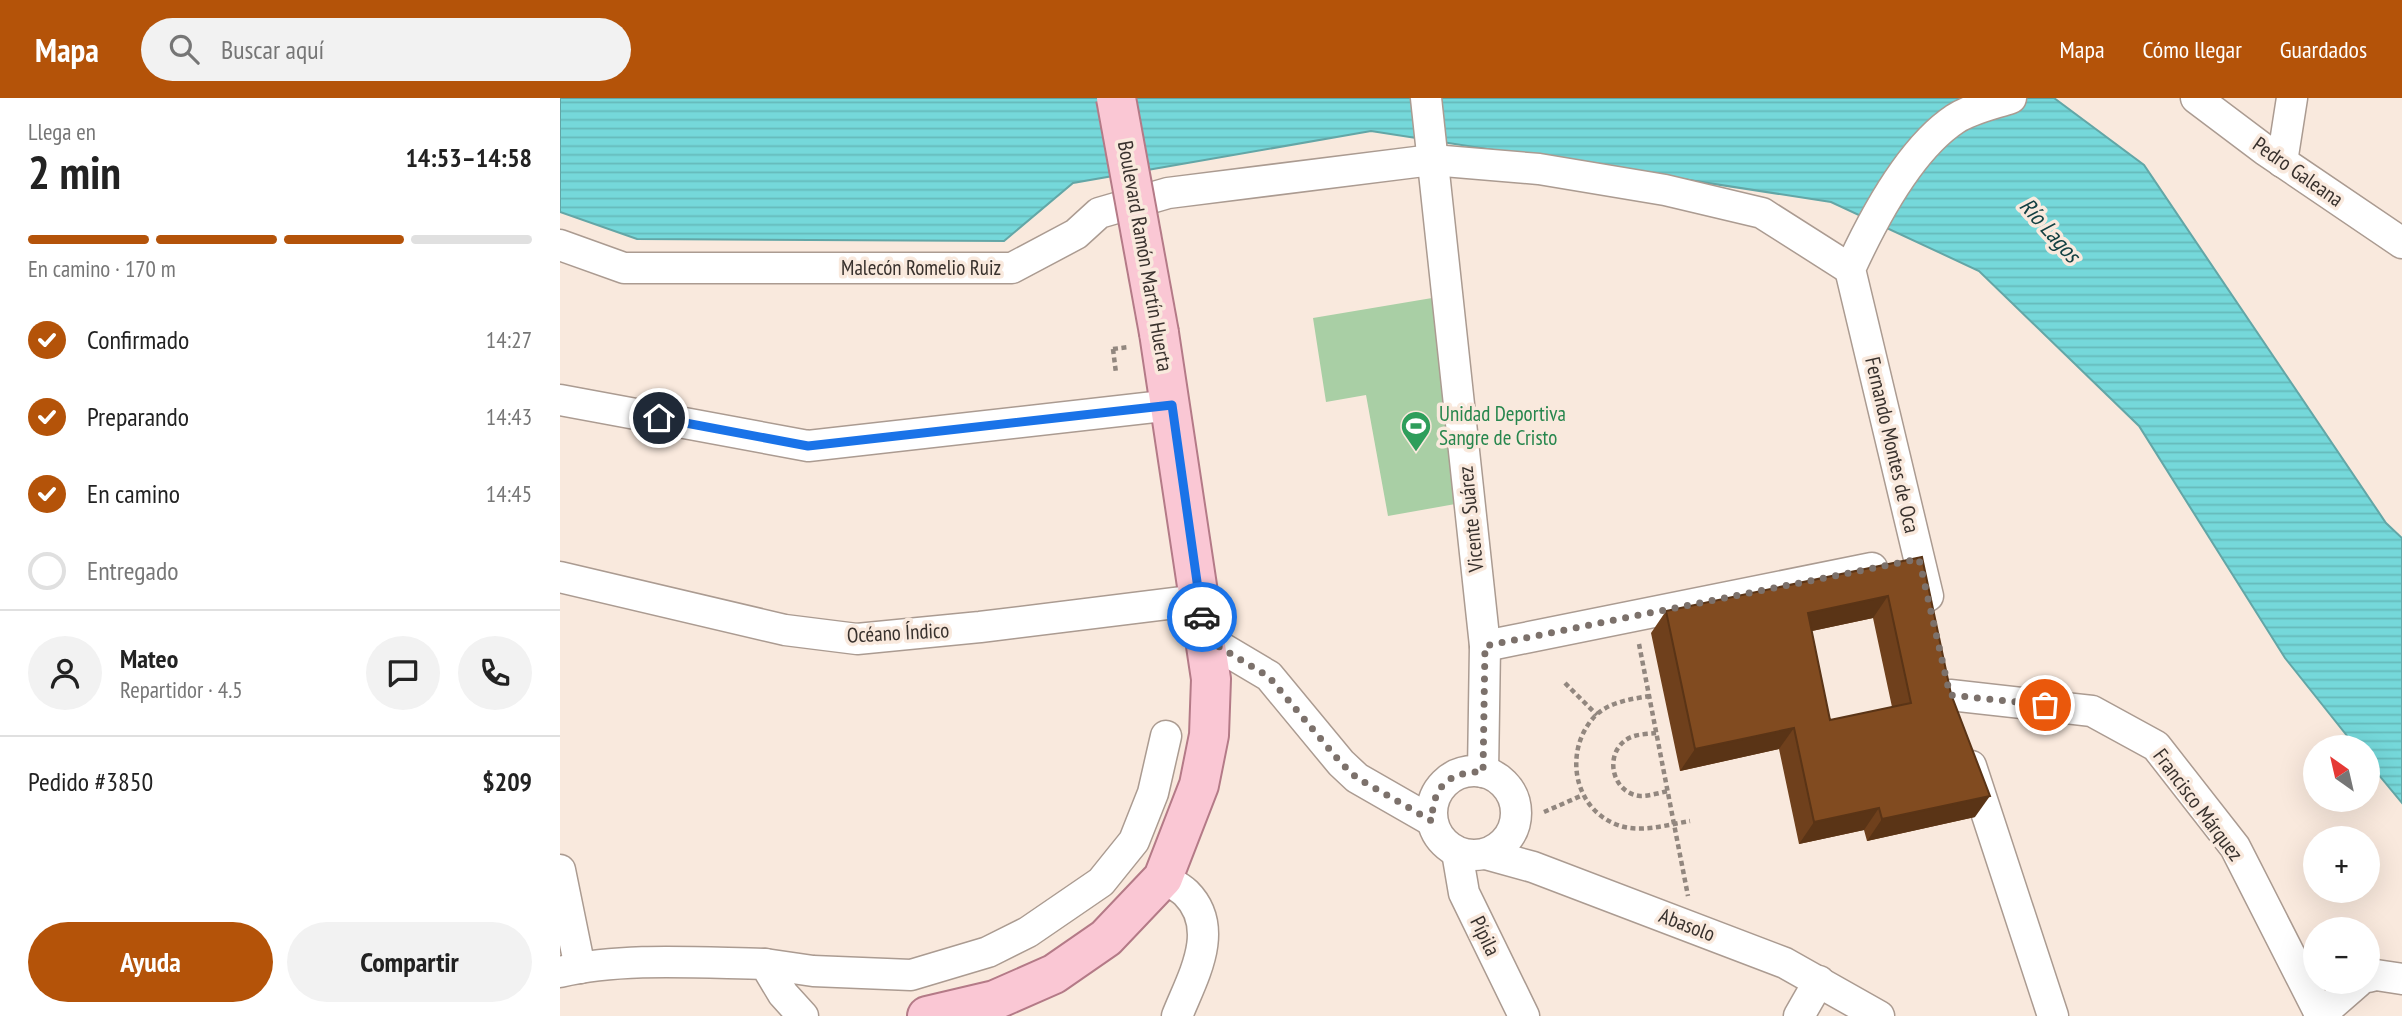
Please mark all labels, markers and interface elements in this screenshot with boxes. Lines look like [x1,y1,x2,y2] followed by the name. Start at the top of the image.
[141,18,631,81] search box
[35,28,99,71] text: Mapa
[165,30,203,68] icon: search
[221,33,324,66] text: Buscar aquí
[2060,34,2105,65] text: Mapa
[2143,34,2242,65] text: Cómo llegar
[2280,34,2367,65] text: Guardados
[28,117,96,146] text: Llega en
[2248,131,2349,213] street label: Pedro Galeana
[1112,139,1179,373] street label: Boulevard Ramón Martín Huerta
[405,141,532,174] text: 14:53–14:58
[28,142,121,202] text: 2 min
[2014,191,2088,270] water label: Río Lagos
[28,254,176,283] text: En camino · 170 m
[841,254,1001,281] street label: Malecón Romelio Ruiz
[28,321,66,359] icon: check
[87,323,189,356] text: Confirmado
[486,325,532,354] text: 14:27
[1859,354,1926,535] street label: Fernando Montes de Oca
[629,388,689,448] pin
[28,398,66,436] icon: check
[640,399,678,437] icon: home
[87,400,189,433] text: Preparando
[1439,400,1566,451] place label: Unidad Deportiva Sangre de Cristo
[486,402,532,431] text: 14:43
[1399,409,1433,453] sports icon: Unidad Deportiva Sangre de Cristo
[1452,465,1490,574] street label: Vicente Suárez
[28,475,66,513] icon: check
[87,477,180,510] text: En camino
[486,479,532,508] text: 14:45
[87,554,179,587] text: Entregado
[1167,582,1237,652] courier
[1183,598,1221,636] icon: car
[846,616,950,649] street label: Océano Índico
[28,636,102,710] button: person
[366,636,440,710] button: chat
[458,636,532,710] button: phone
[120,642,178,675] text: Mateo
[120,675,243,704] text: Repartidor · 4.5
[2015,675,2075,735] pin
[2026,686,2064,724] icon: bag
[2303,735,2380,812] north arrow
[2303,735,2380,994] map controls
[2147,743,2249,866] street label: Francisco Márquez
[28,765,153,798] text: Pedido #3850
[482,765,532,798] text: $209
[2303,826,2380,903] button: +
[1655,902,1719,947] street label: Abasolo
[1464,911,1507,960] street label: Pípila
[2303,917,2380,994] button: −
[28,922,273,1002] button: Ayuda
[287,922,532,1002] button: Compartir

